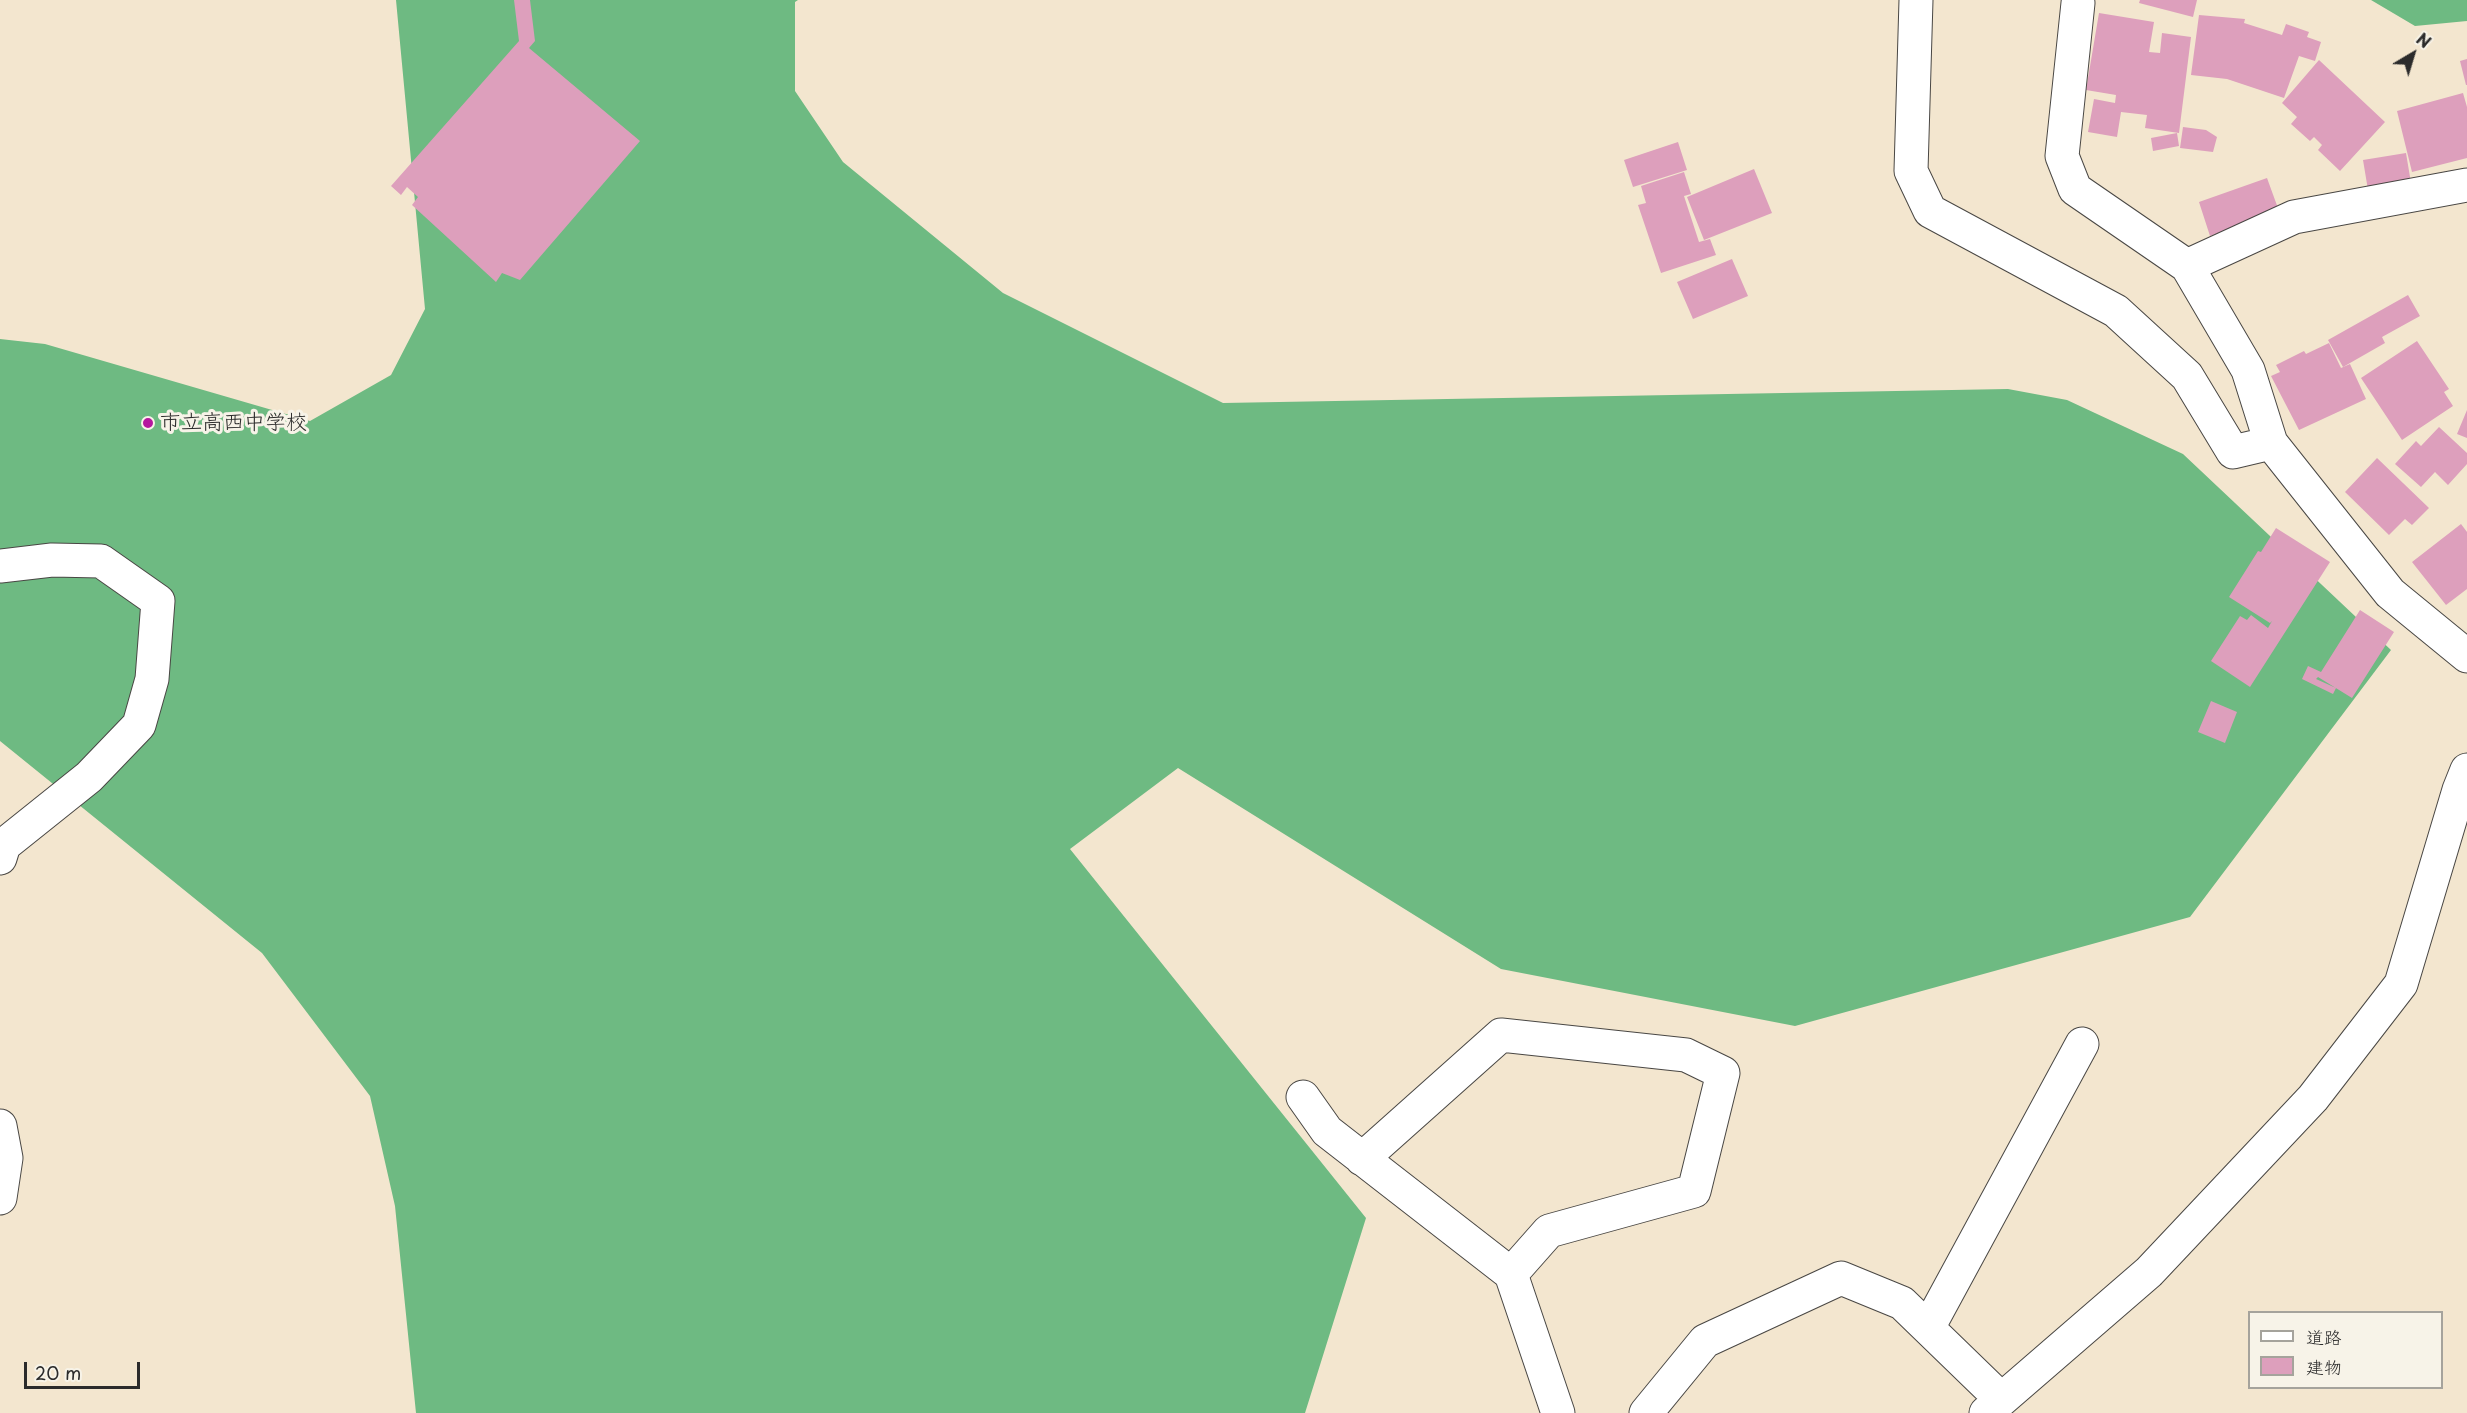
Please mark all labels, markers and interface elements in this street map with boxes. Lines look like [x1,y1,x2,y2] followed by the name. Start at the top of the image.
[2383,24,2443,84] north arrow
[2412,26,2436,53] text: N
[160,410,307,436] place label: 市立高西中学校
[141,416,155,430] marker: 市立高西中学校
[2248,1311,2443,1389] legend
[2306,1323,2342,1350] text: 道路
[27,1350,142,1388] scale bar
[2306,1353,2342,1380] text: 建物
[35,1359,81,1386] text: 20 m

